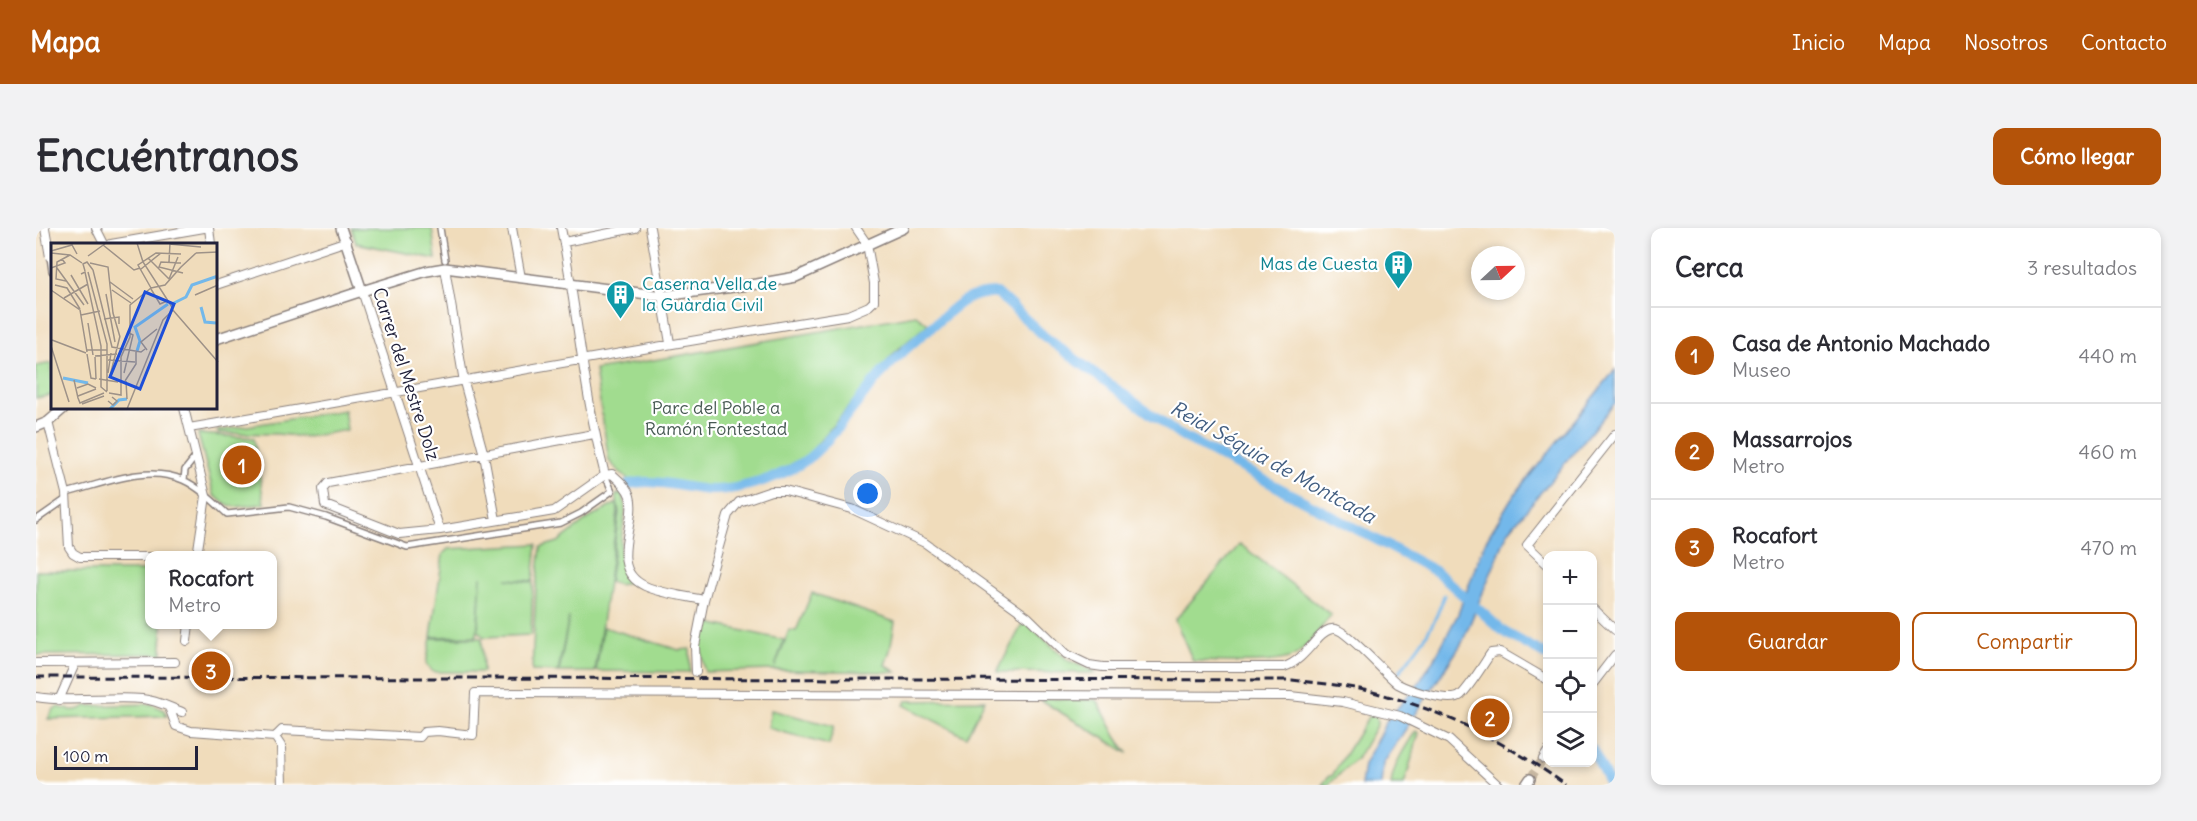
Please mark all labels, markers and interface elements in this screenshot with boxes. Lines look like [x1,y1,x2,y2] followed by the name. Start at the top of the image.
[30,24,100,60] text: Mapa
[1792,29,1845,56] text: Inicio
[1878,29,1931,56] text: Mapa
[1964,29,2048,56] text: Nosotros
[2081,29,2167,56] text: Contacto
[1993,128,2161,185] button: Cómo llegar
[36,130,299,182] text: Encuéntranos
[51,243,218,410] inset map
[1471,246,1525,300] north arrow
[1383,248,1415,290] building icon: Mas de Cuesta
[1675,251,1744,284] text: Cerca
[1260,252,1378,275] place label: Mas de Cuesta
[2027,255,2137,280] text: 3 resultados
[642,272,777,316] place label: Caserna Vella de la Guàrdia Civil
[605,278,637,320] building icon: Caserna Vella de la Guàrdia Civil
[368,284,445,464] street label: Carrer del Mestre Dolz
[1732,329,1990,357] text: Casa de Antonio Machado
[1691,343,1698,368] text: 1
[2078,343,2137,368] text: 440 m
[1732,357,1791,382] text: Museo
[1166,395,1382,529] water label: Reial Séquia de Montcada
[645,396,788,440] park label: Parc del Poble a Ramón Fontestad
[1732,425,1852,453] text: Massarrojos
[1689,439,1700,464] text: 2
[2078,439,2137,464] text: 460 m
[222,442,262,488] pin: 1
[1732,453,1785,478] text: Metro
[853,479,882,508] your location
[1732,521,1817,549] text: Rocafort
[1689,535,1700,560] text: 3
[2080,535,2137,560] text: 470 m
[1732,549,1785,574] text: Metro
[145,551,277,629] popup
[1543,551,1597,767] map controls
[1543,551,1597,605] button: +
[168,564,254,592] text: Rocafort
[168,592,221,617] text: Metro
[1543,605,1597,659] button: −
[1675,612,1900,671] button: Guardar
[1912,612,2137,671] button: Compartir
[192,648,231,694] pin: 3
[1543,659,1597,713] button: locate
[1470,696,1510,740] pin: 2
[1543,713,1597,767] button: layers
[54,743,198,770] scale bar
[63,746,108,766] text: 100 m

